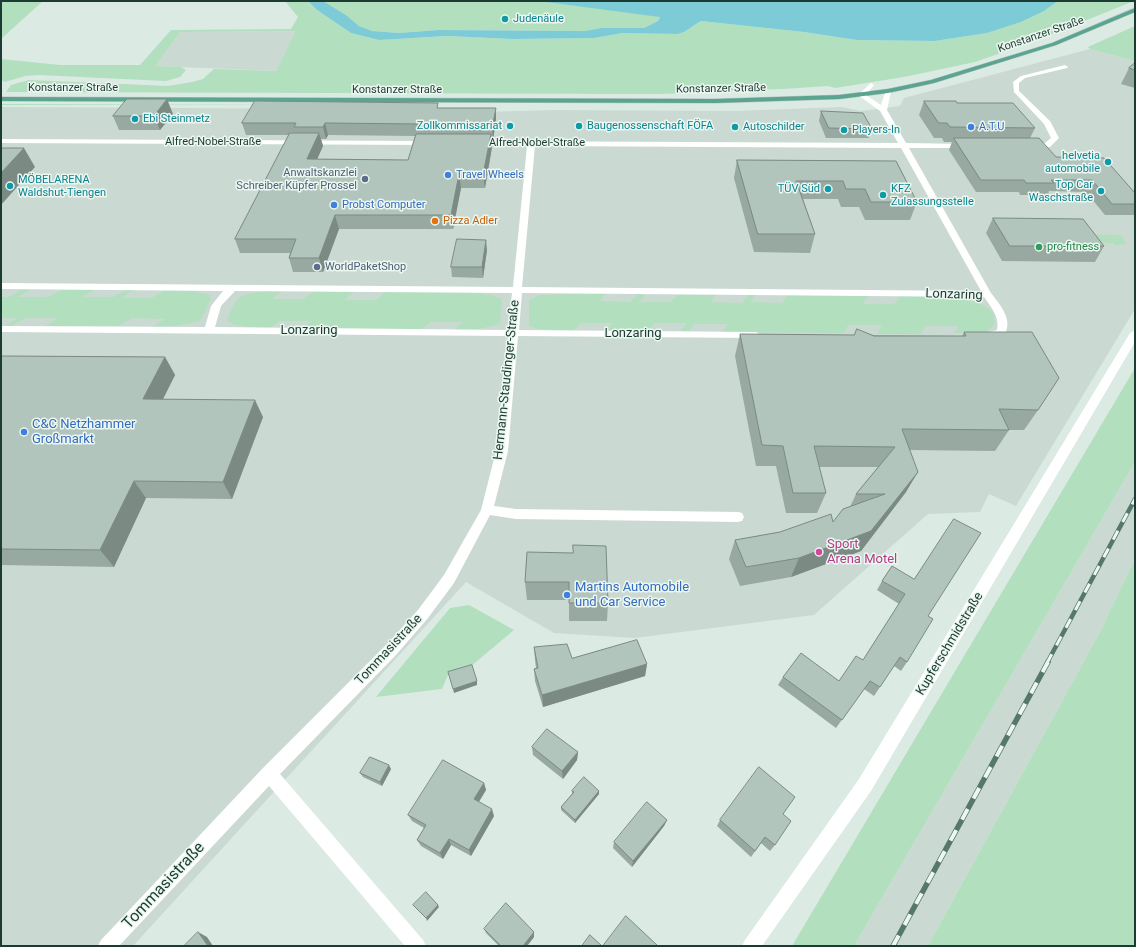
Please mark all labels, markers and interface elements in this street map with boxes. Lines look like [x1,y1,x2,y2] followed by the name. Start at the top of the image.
[513,12,564,26] place label: Judenäule
[500,14,510,24] marker: Judenäule
[996,14,1086,56] street label: Konstanzer Straße
[28,81,118,95] street label: Konstanzer Straße
[676,82,766,96] street label: Konstanzer Straße
[352,83,442,97] street label: Konstanzer Straße
[143,112,210,126] place label: Ebi Steinmetz
[130,114,140,124] marker: Ebi Steinmetz
[417,119,502,133] place label: Zollkommissariat
[587,119,713,133] place label: Baugenossenschaft FÖFA
[743,120,805,134] place label: Autoschilder
[979,120,1005,134] place label: A.T.U
[505,121,515,131] marker: Zollkommissariat
[574,121,584,131] marker: Baugenossenschaft FÖFA
[730,122,740,132] marker: Autoschilder
[966,122,976,132] marker: A.T.U
[852,123,900,137] place label: Players-In
[839,125,849,135] marker: Players-In
[165,135,261,149] street label: Alfred-Nobel-Straße
[489,136,585,150] street label: Alfred-Nobel-Straße
[1045,149,1100,175] place label: helvetia automobile
[1103,157,1113,167] marker: helvetia automobile
[236,166,357,192] place label: Anwaltskanzlei Schreiber Küpfer Prossel
[456,168,524,182] place label: Travel Wheels
[443,170,453,180] marker: Travel Wheels
[18,173,106,199] place label: MÖBELARENA Waldshut-Tiengen
[360,174,370,184] marker: Anwaltskanzlei Schreiber Küpfer Prossel
[1029,178,1093,204] place label: Top Car Waschstraße
[5,181,15,191] marker: MÖBELARENA Waldshut-Tiengen
[778,182,820,196] place label: TÜV Süd
[891,182,974,208] place label: KFZ Zulassungsstelle
[823,184,833,194] marker: TÜV Süd
[1096,186,1106,196] marker: Top Car Waschstraße
[878,190,888,200] marker: KFZ Zulassungsstelle
[342,198,425,212] place label: Probst Computer
[329,200,339,210] marker: Probst Computer
[443,214,498,228] place label: Pizza Adler
[430,216,440,226] marker: Pizza Adler
[1047,240,1099,254] place label: pro-fitness
[1034,242,1044,252] marker: pro-fitness
[325,260,406,274] place label: WorldPaketShop
[312,262,322,272] marker: WorldPaketShop
[925,286,983,304] street label: Lonzaring
[491,299,523,461] street label: Hermann-Staudinger-Straße
[280,323,338,339] street label: Lonzaring
[604,326,662,342] street label: Lonzaring
[32,417,135,448] place label: C&C Netzhammer Großmarkt
[19,427,29,437] marker: C&C Netzhammer Großmarkt
[827,537,897,568] place label: Sport Arena Motel
[814,547,824,557] marker: Sport Arena Motel
[575,580,689,611] place label: Martins Automobile und Car Service
[562,590,572,600] marker: Martins Automobile und Car Service
[913,590,987,698] street label: Kupferschmidstraße
[352,611,426,689] street label: Tommasistraße
[119,838,209,934] street label: Tommasistraße

